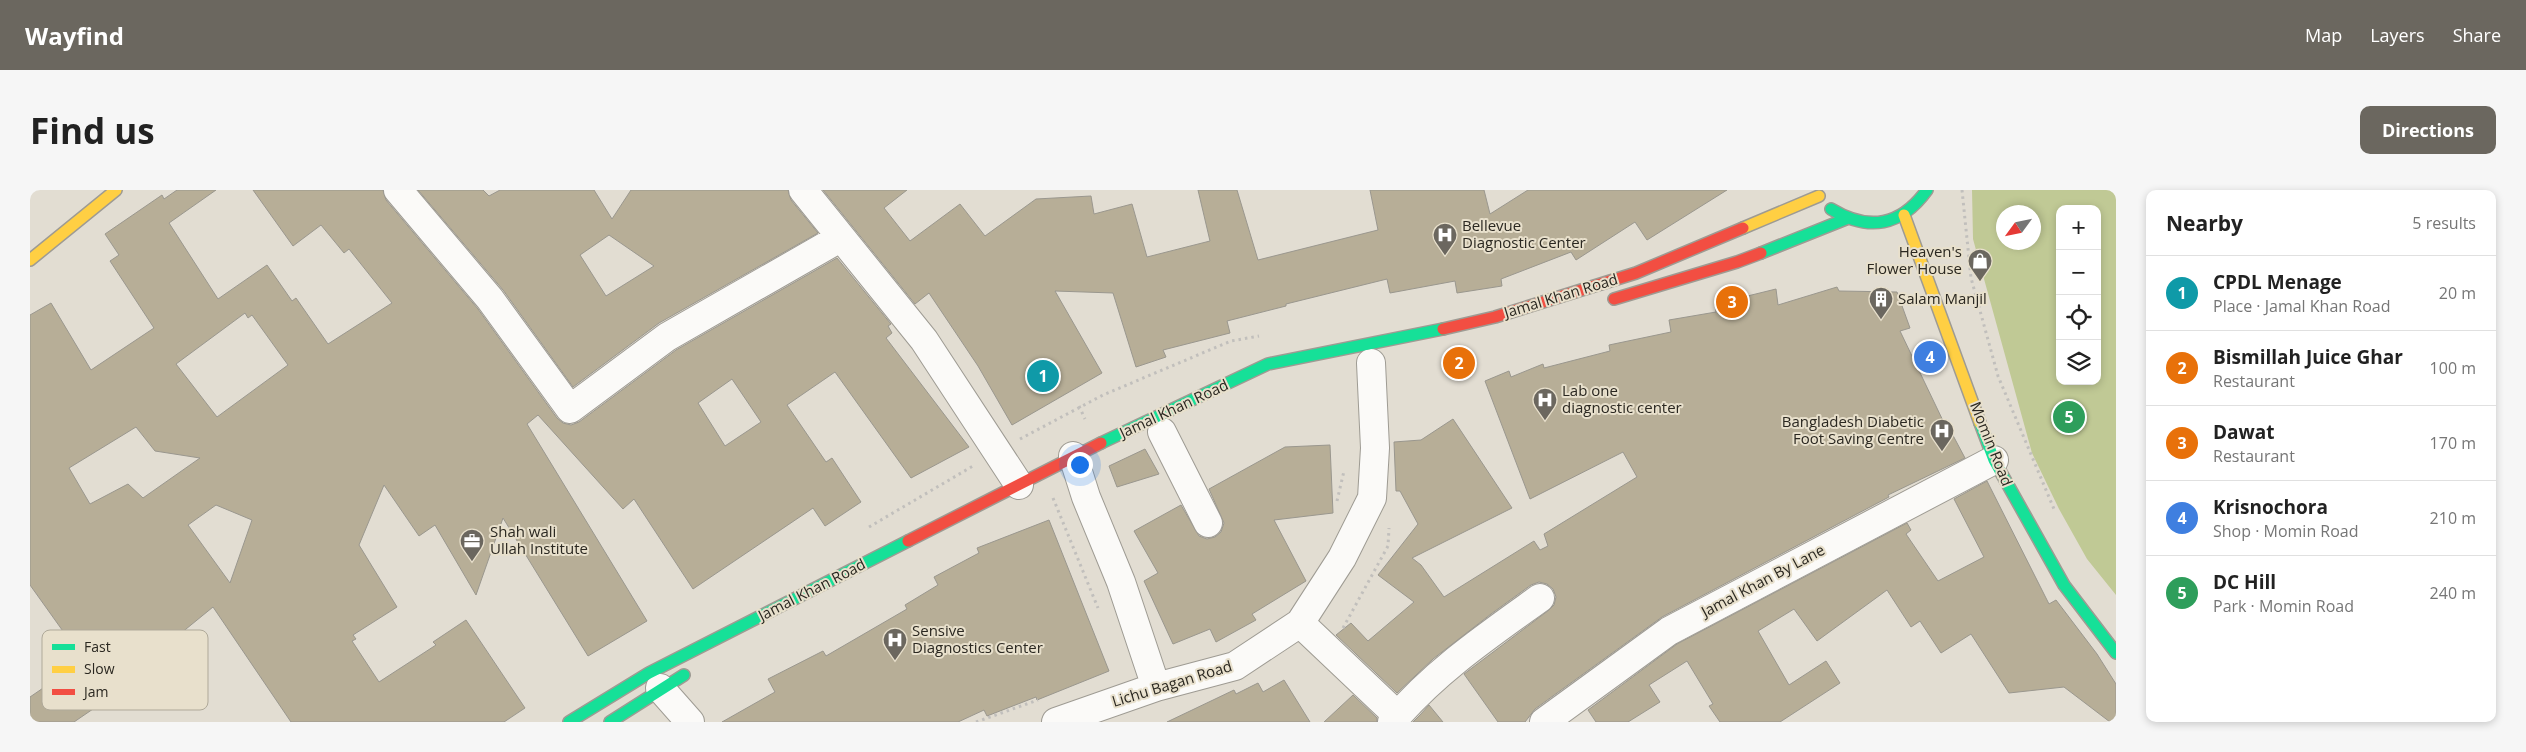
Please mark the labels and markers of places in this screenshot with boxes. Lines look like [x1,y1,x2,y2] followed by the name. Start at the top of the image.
[1462,215,1586,252] place label: Bellevue Diagnostic Center
[1432,222,1458,256] hospital icon: Bellevue Diagnostic Center
[1867,241,1962,278] place label: Heaven's Flower House
[1967,248,1993,282] shop icon: Heaven's Flower House
[1716,283,1748,321] pin: 3
[1868,286,1894,320] building icon: Salam Manjil
[1898,288,1987,308] place label: Salam Manjil
[1914,338,1946,376] pin: 4
[1443,344,1475,382] pin: 2
[1027,357,1059,395] pin: 1
[1562,380,1682,417] place label: Lab one diagnostic center
[1532,387,1558,421] hospital icon: Lab one diagnostic center
[2053,398,2085,436] pin: 5
[1782,411,1924,448] place label: Bangladesh Diabetic Foot Saving Centre
[1929,418,1955,452] hospital icon: Bangladesh Diabetic Foot Saving Centre
[490,521,588,558] place label: Shah wali Ullah Institute
[459,528,485,562] office icon: Shah wali Ullah Institute
[912,620,1043,657] place label: Sensive Diagnostics Center
[882,627,908,661] hospital icon: Sensive Diagnostics Center

